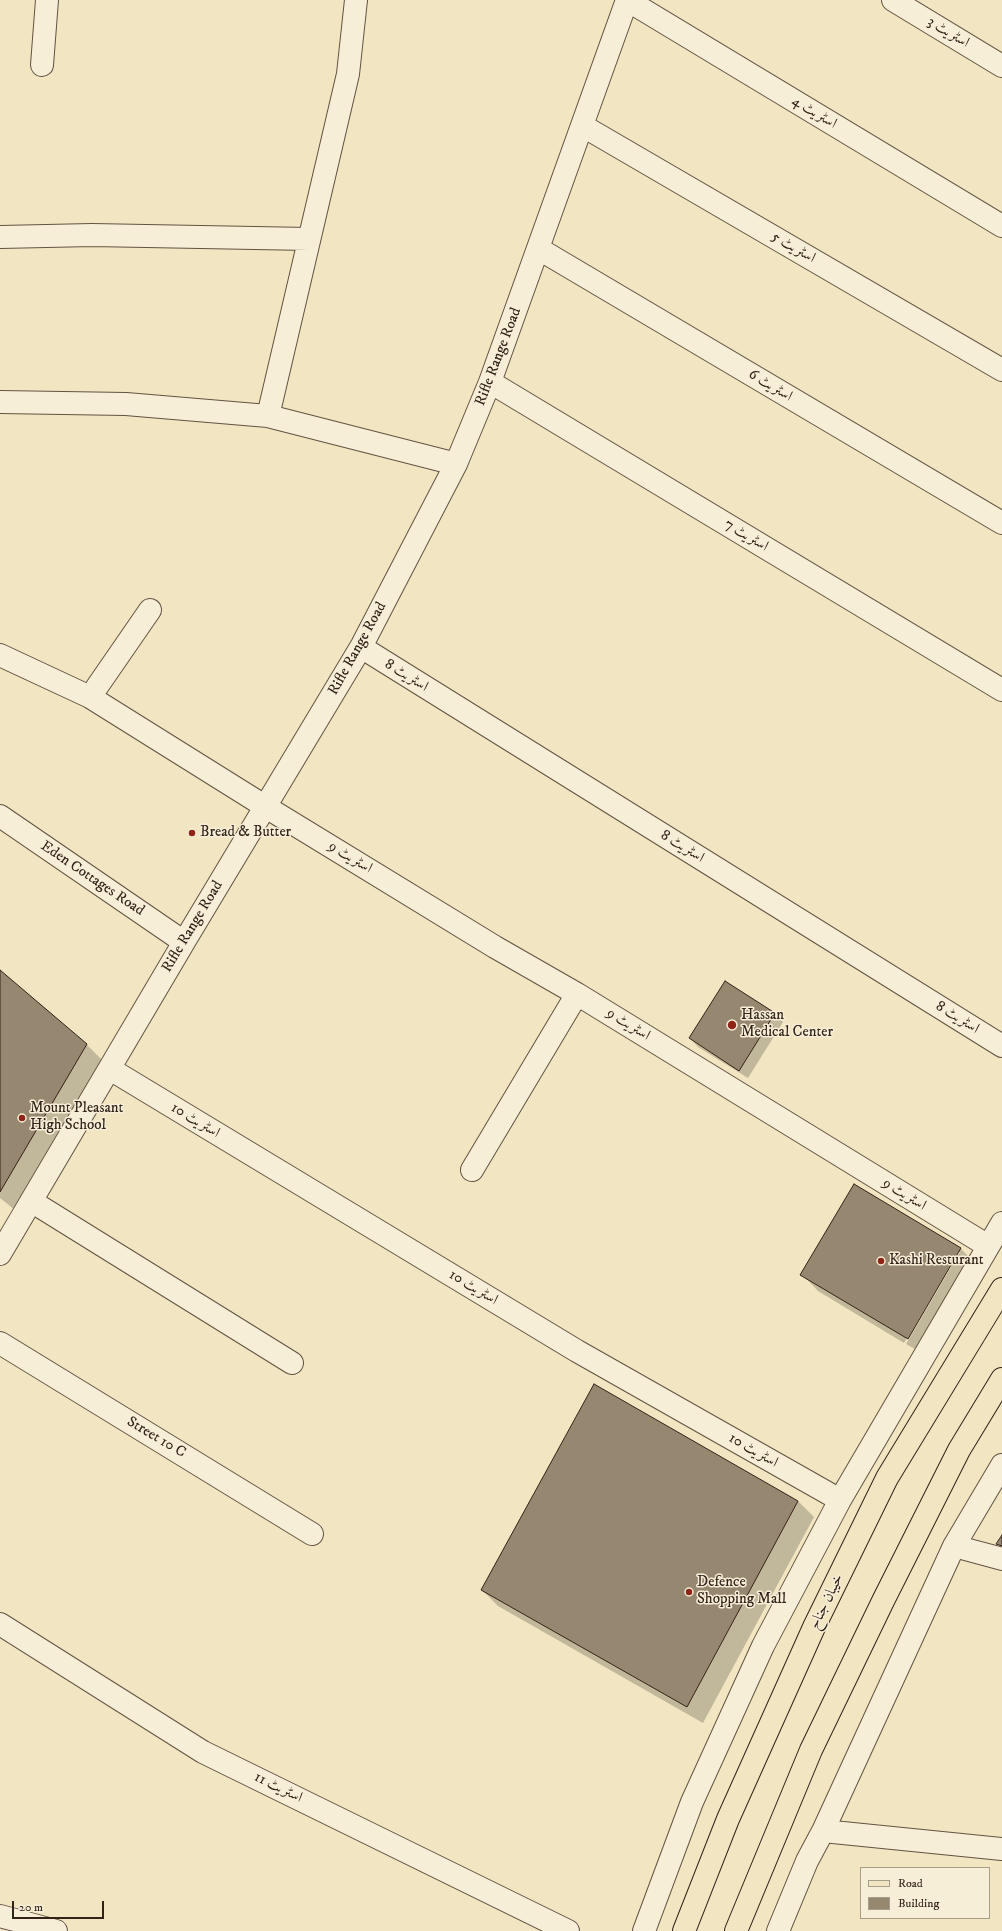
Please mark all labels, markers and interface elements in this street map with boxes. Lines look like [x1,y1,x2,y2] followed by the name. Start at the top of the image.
[924,13,972,53] street label: اسٹریٹ 3
[788,93,840,133] street label: اسٹریٹ 4
[768,228,818,268] street label: اسٹریٹ 5
[472,305,526,409] street label: Rifle Range Road
[745,366,795,406] street label: اسٹریٹ 6
[721,516,771,556] street label: اسٹریٹ 7
[325,599,391,699] street label: Rifle Range Road
[381,656,431,696] street label: اسٹریٹ 8
[200,824,291,842] place label: Bread & Butter
[657,827,707,867] street label: اسٹریٹ 8
[187,828,197,838] marker: Bread & Butter
[37,838,147,920] street label: Eden Cottages Road
[325,838,375,878] street label: اسٹریٹ 9
[159,878,227,976] street label: Rifle Range Road
[932,998,982,1038] street label: اسٹریٹ 8
[603,1005,653,1045] street label: اسٹریٹ 9
[741,1007,833,1042] place label: Hassan Medical Center
[726,1019,738,1031] marker: Hassan Medical Center
[167,1099,223,1143] street label: اسٹریٹ 10
[30,1100,123,1135] place label: Mount Pleasant High School
[17,1113,27,1123] marker: Mount Pleasant High School
[879,1175,929,1215] street label: اسٹریٹ 9
[889,1252,984,1270] place label: Kashi Resturant
[876,1256,886,1266] marker: Kashi Resturant
[445,1266,501,1310] street label: اسٹریٹ 10
[123,1413,189,1463] street label: Street 10 C
[725,1430,781,1472] street label: اسٹریٹ 10
[806,1571,848,1633] street label: خیبان جناح
[697,1574,786,1609] place label: Defence Shopping Mall
[684,1587,694,1597] marker: Defence Shopping Mall
[251,1769,305,1807] street label: اسٹریٹ 11
[860,1867,990,1919] legend
[898,1876,923,1891] text: Road
[14,1893,106,1919] scale bar
[898,1896,939,1911] text: Building
[19,1900,43,1915] text: 20 m

